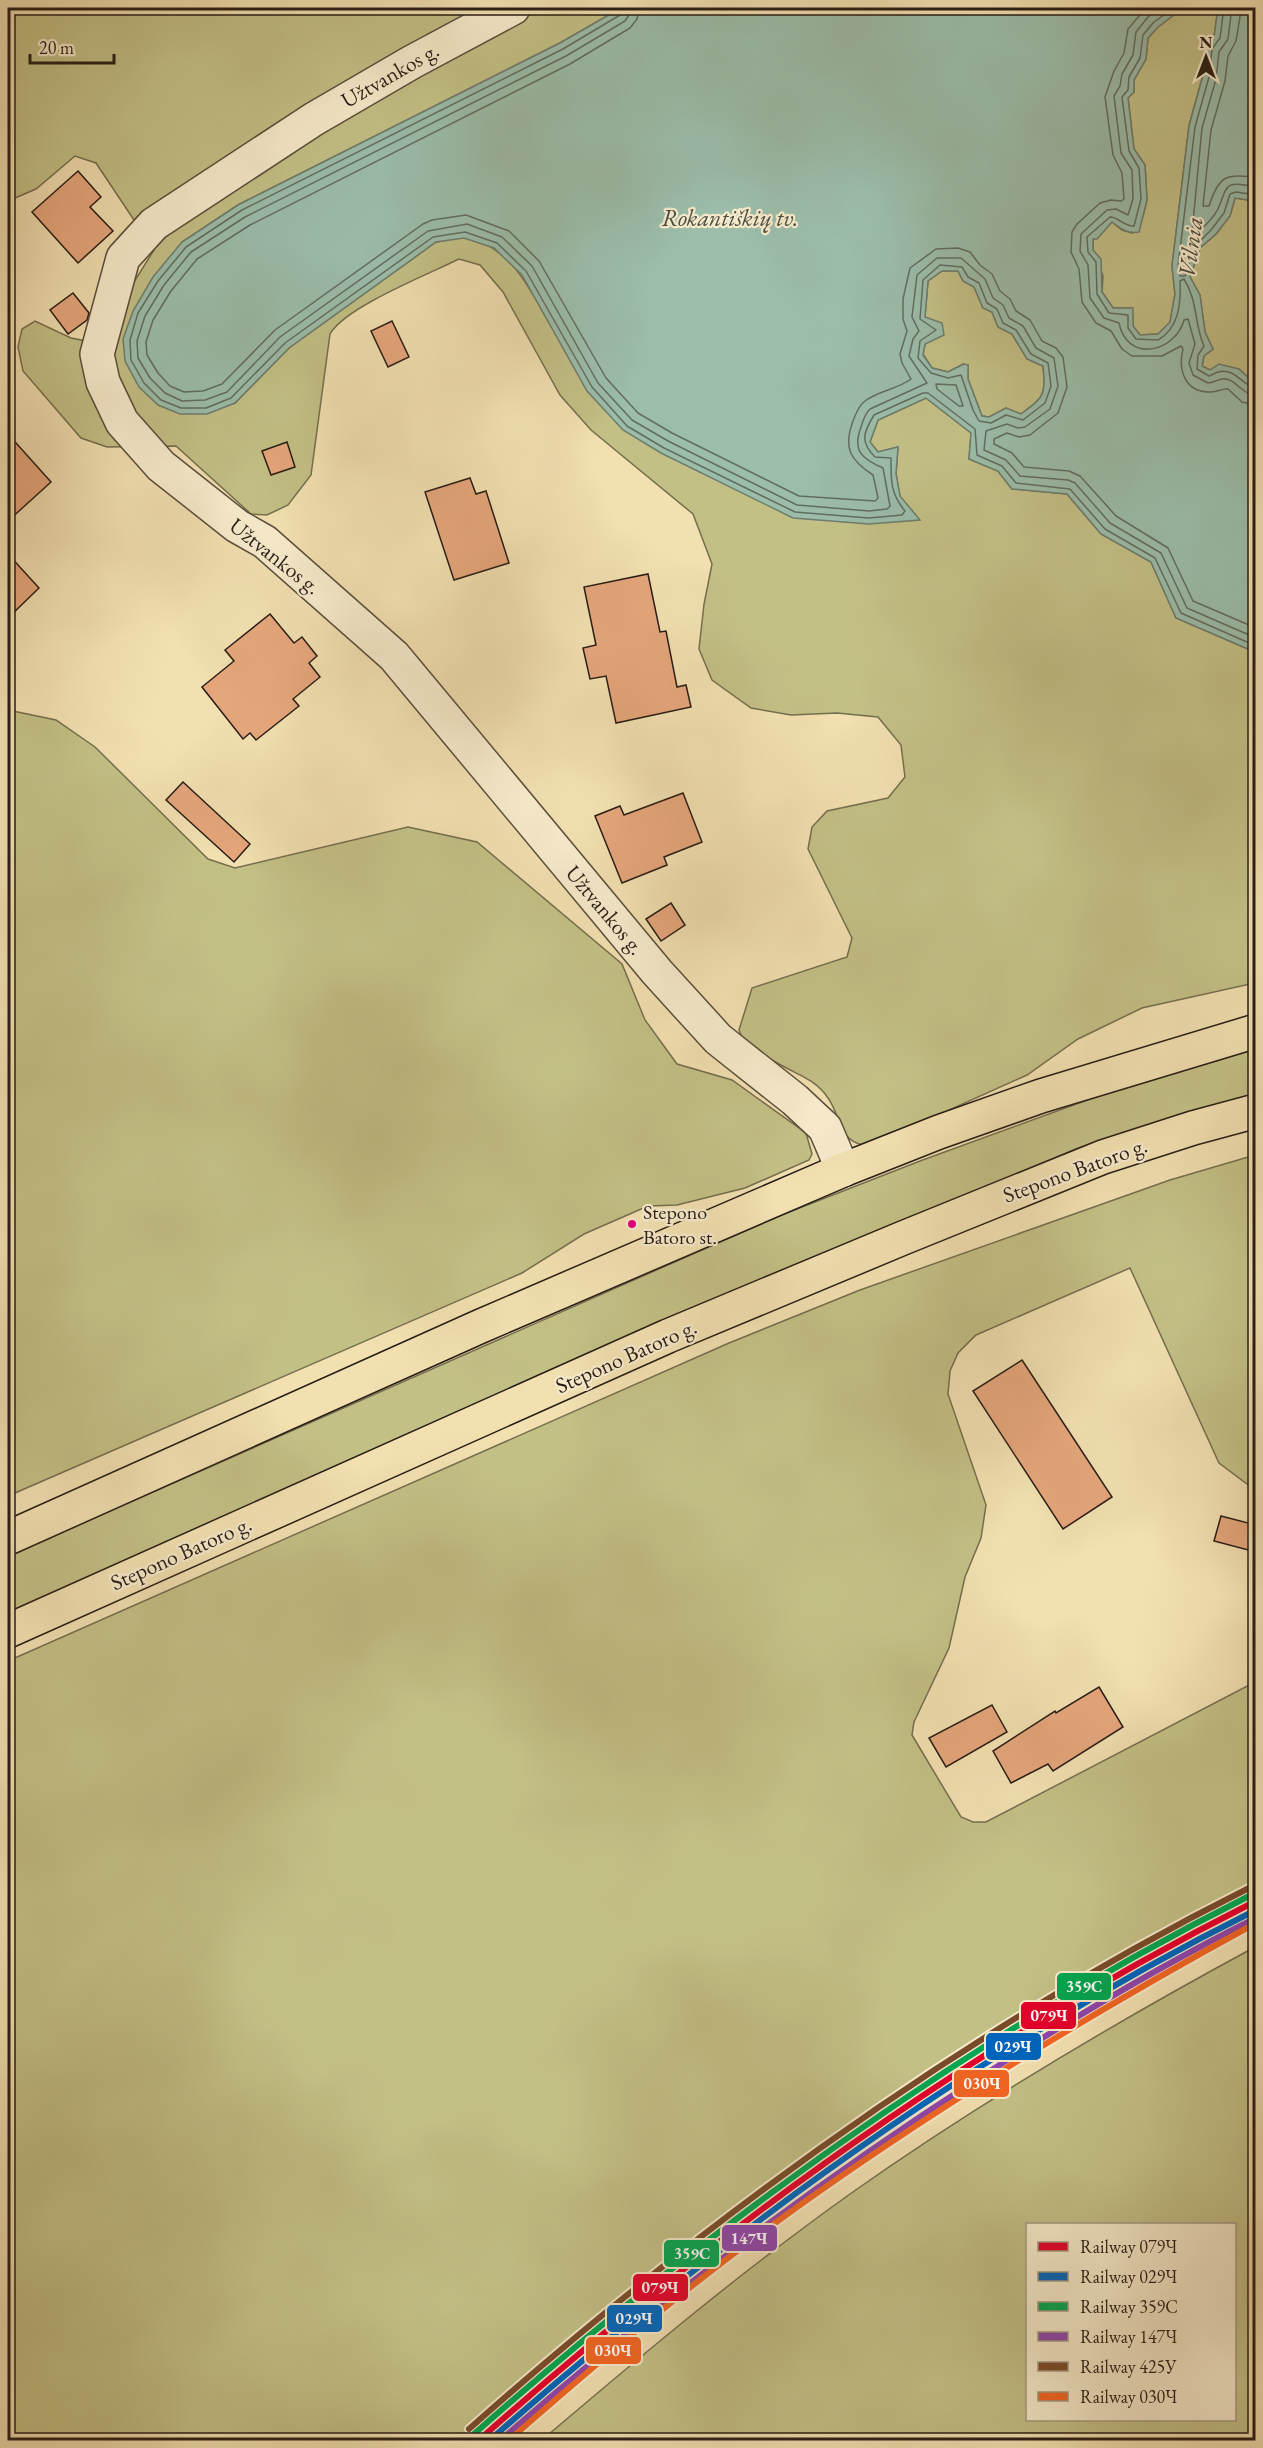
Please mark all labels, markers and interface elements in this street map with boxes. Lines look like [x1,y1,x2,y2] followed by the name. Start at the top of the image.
[30,27,114,65] scale bar
[1176,27,1236,87] north arrow
[1200,32,1213,53] text: N
[336,35,444,115] street label: Užtvankos g.
[39,36,74,59] text: 20 m
[661,202,799,233] water label: Rokantiškių tv.
[1170,215,1210,279] water label: Vilnia
[223,511,327,601] street label: Užtvankos g.
[559,859,651,961] street label: Užtvankos g.
[999,1130,1151,1210] street label: Stepono Batoro g.
[643,1199,717,1250] place label: Stepono Batoro st.
[626,1218,638,1230] marker: Stepono Batoro st.
[551,1312,701,1400] street label: Stepono Batoro g.
[106,1509,256,1597] street label: Stepono Batoro g.
[1056,1972,1112,2001] line badge: 359С
[1066,1976,1102,1997] text: 359С
[1020,2001,1077,2030] line badge: 079Ч
[1030,2005,1068,2026] text: 079Ч
[985,2032,1042,2061] line badge: 029Ч
[994,2036,1032,2057] text: 029Ч
[953,2069,1010,2098] line badge: 030Ч
[963,2073,1001,2094] text: 030Ч
[1026,2223,1236,2421] legend
[721,2224,778,2252] line badge: 147Ч
[730,2228,768,2249] text: 147Ч
[1080,2235,1177,2258] text: Railway 079Ч
[663,2239,720,2268] line badge: 359С
[674,2243,710,2264] text: 359С
[1080,2265,1177,2288] text: Railway 029Ч
[632,2273,689,2302] line badge: 079Ч
[641,2277,679,2298] text: 079Ч
[1080,2295,1178,2318] text: Railway 359С
[606,2304,663,2333] line badge: 029Ч
[615,2308,653,2329] text: 029Ч
[1080,2325,1177,2348] text: Railway 147Ч
[585,2336,642,2365] line badge: 030Ч
[594,2340,632,2361] text: 030Ч
[1080,2355,1177,2378] text: Railway 425У
[1080,2385,1177,2408] text: Railway 030Ч

